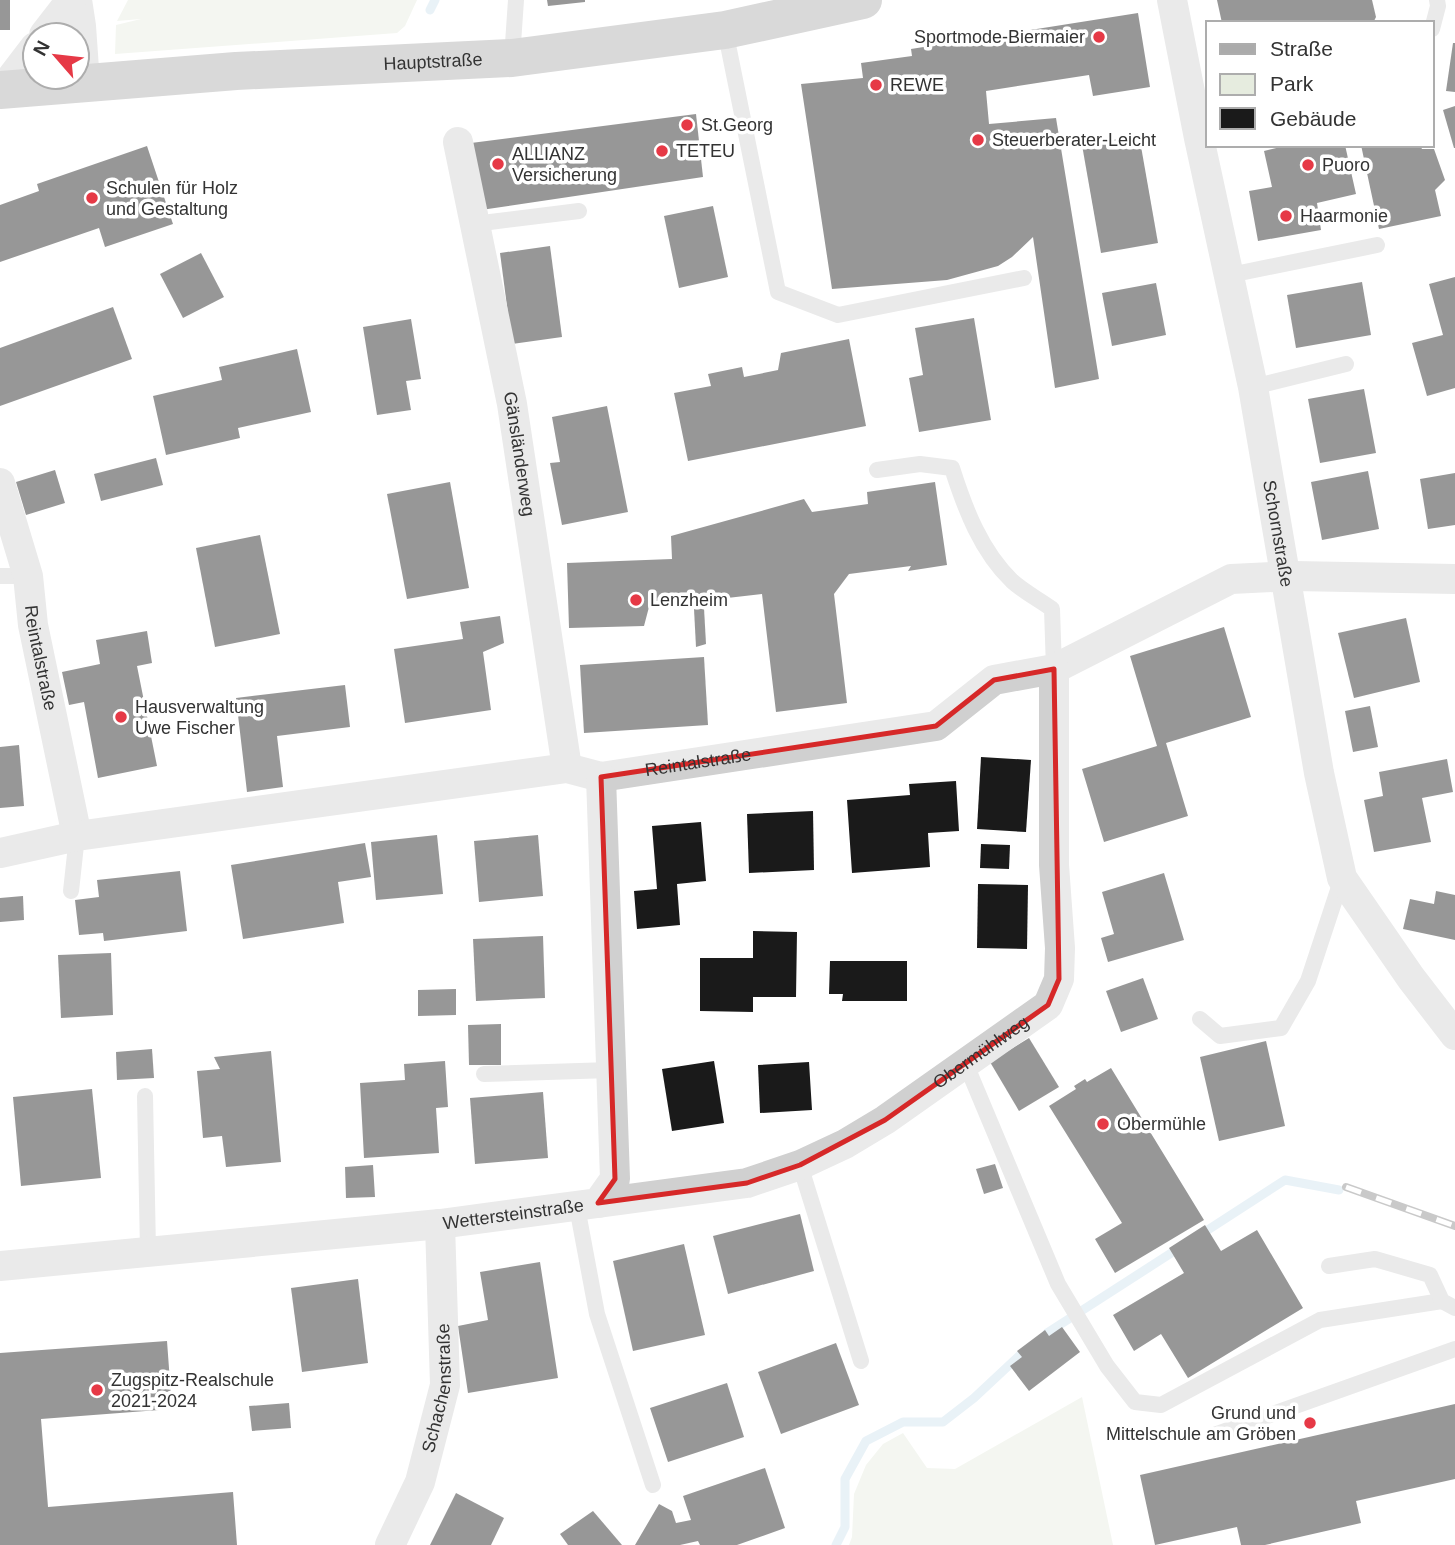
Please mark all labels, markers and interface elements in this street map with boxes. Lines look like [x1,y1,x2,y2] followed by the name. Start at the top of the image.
[21,21,91,91] north arrow
[1206,21,1434,147] legend
[914,27,1085,47] place label: Sportmode-Biermaier
[1091,29,1107,45] marker: Sportmode-Biermaier
[29,37,54,59] text: N
[1270,37,1333,60] text: Straße
[383,49,483,74] street label: Hauptstraße
[1270,72,1314,95] text: Park
[890,75,944,95] place label: REWE
[868,77,884,93] marker: REWE
[1270,107,1356,130] text: Gebäude
[701,115,773,135] place label: St.Georg
[679,117,695,133] marker: St.Georg
[992,130,1156,150] place label: Steuerberater-Leicht
[970,132,986,148] marker: Steuerberater-Leicht
[676,141,735,161] place label: TETEU
[654,143,670,159] marker: TETEU
[512,144,617,185] place label: ALLIANZ Versicherung
[1322,155,1370,175] place label: Puoro
[490,156,506,172] marker: ALLIANZ Versicherung
[1300,157,1316,173] marker: Puoro
[106,178,238,219] place label: Schulen für Holz und Gestaltung
[84,190,100,206] marker: Schulen für Holz und Gestaltung
[1300,206,1388,226] place label: Haarmonie
[1278,208,1294,224] marker: Haarmonie
[500,390,539,518] street label: Gänsländerweg
[1259,479,1297,588] street label: Schornstraße
[650,590,728,610] place label: Lenzheim
[628,592,644,608] marker: Lenzheim
[21,604,61,712] street label: Reintalstraße
[135,697,264,738] place label: Hausverwaltung Uwe Fischer
[113,709,129,725] marker: Hausverwaltung Uwe Fischer
[644,744,753,780] street label: Reintalstraße
[929,1012,1032,1093] street label: Obermühlweg
[1117,1114,1206,1134] place label: Obermühle
[1095,1116,1111,1132] marker: Obermühle
[442,1195,585,1234] street label: Wettersteinstraße
[418,1323,455,1455] street label: Schachenstraße
[111,1370,274,1411] place label: Zugspitz-Realschule 2021-2024
[89,1382,105,1398] marker: Zugspitz-Realschule 2021-2024
[1106,1403,1296,1444] place label: Grund und Mittelschule am Gröben
[1302,1415,1318,1431] marker: Grund und Mittelschule am Gröben

